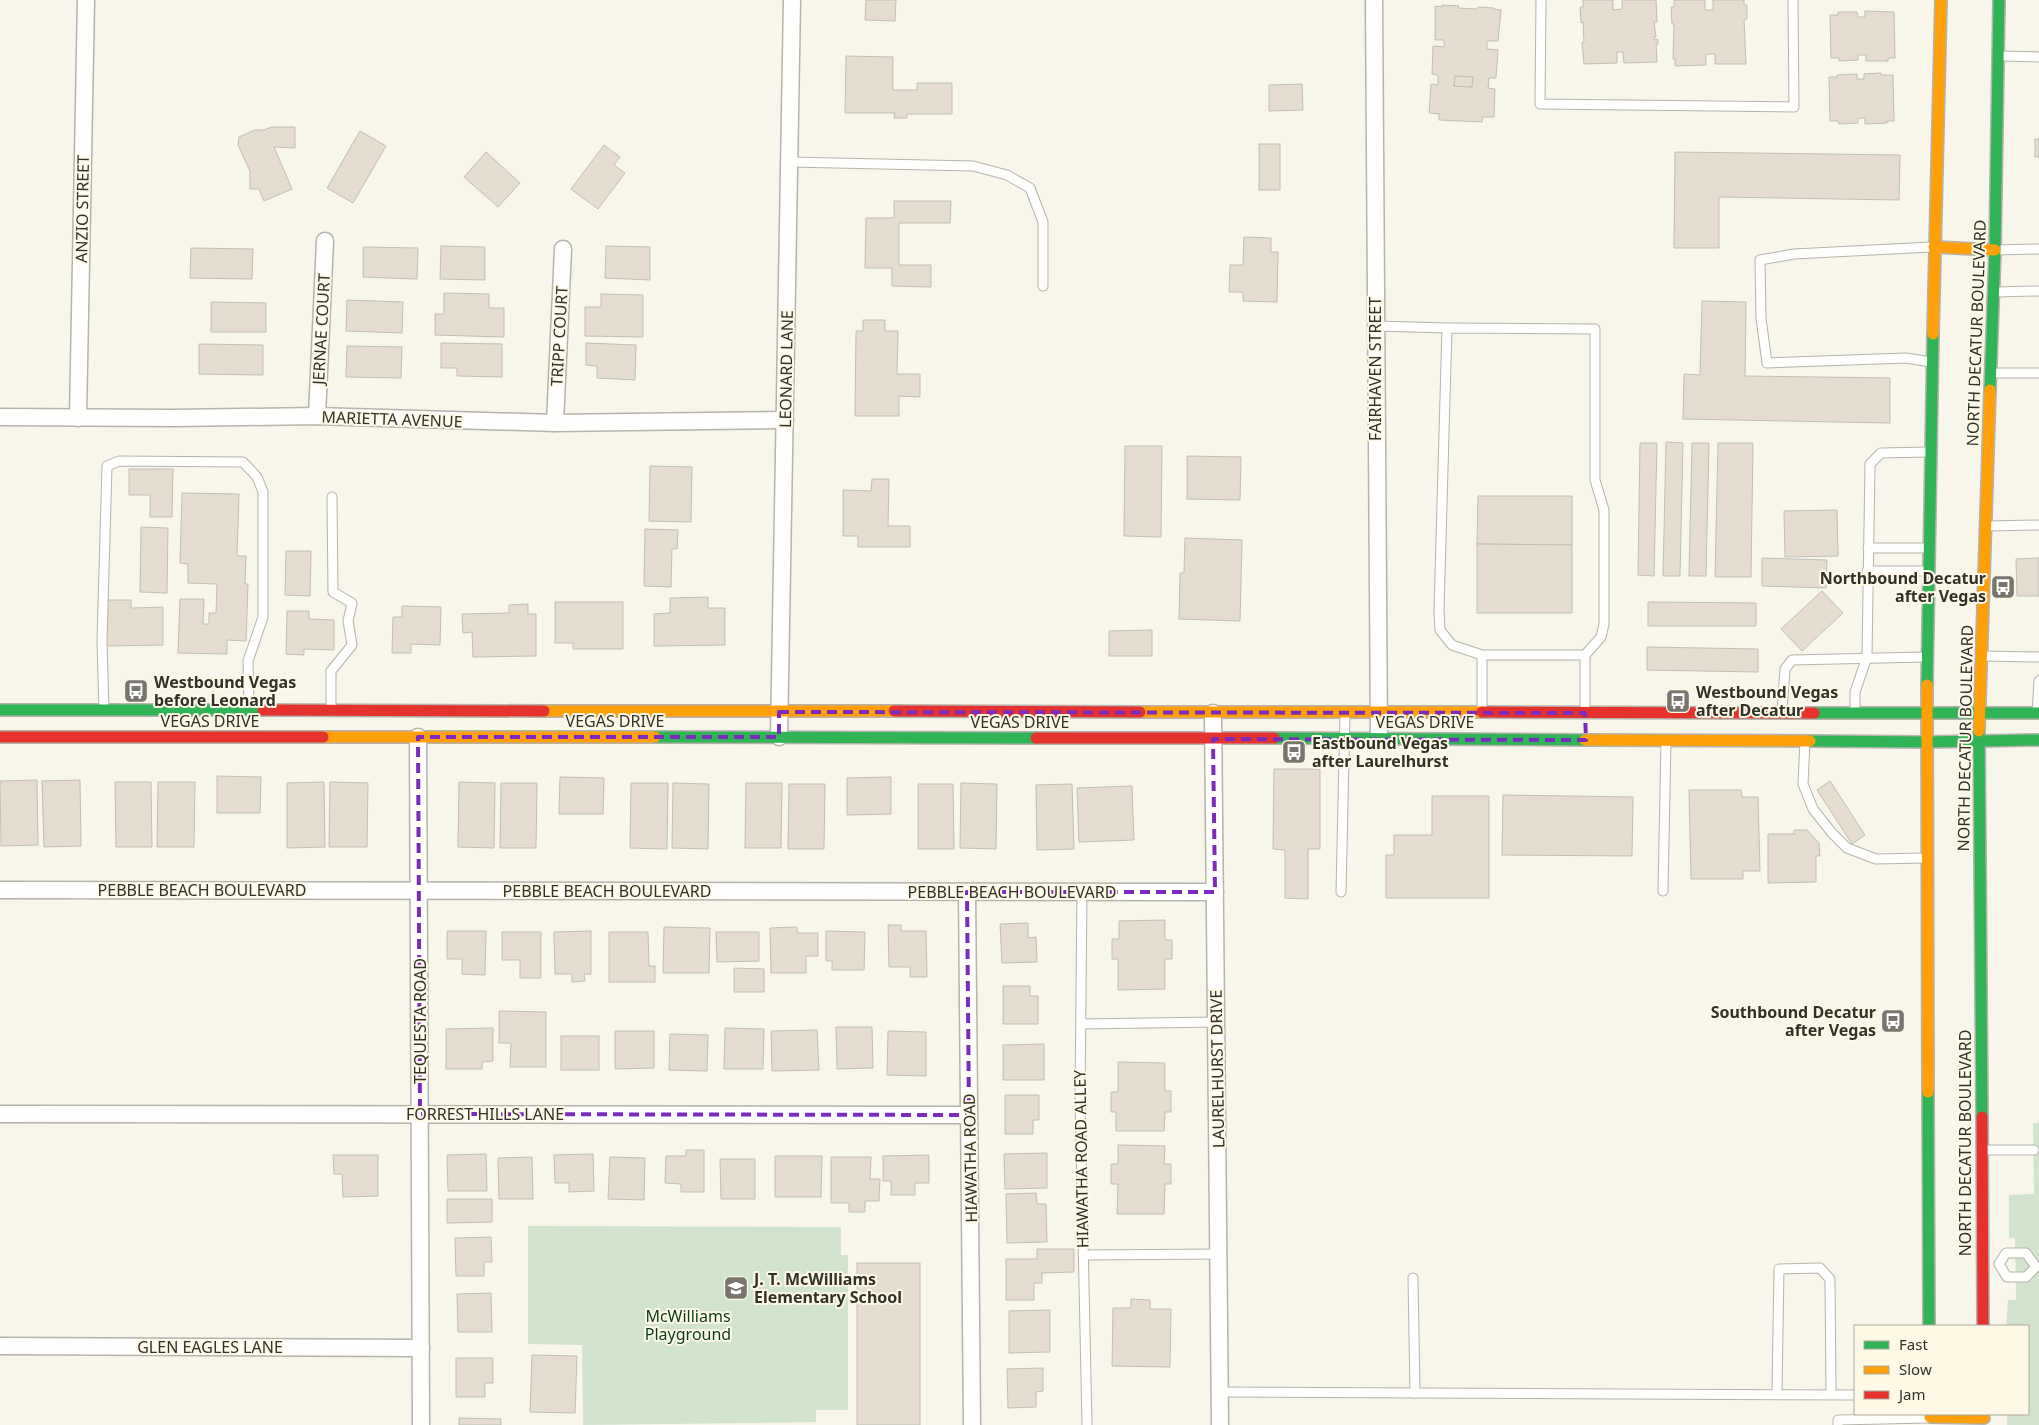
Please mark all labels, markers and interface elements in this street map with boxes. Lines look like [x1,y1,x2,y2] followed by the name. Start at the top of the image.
[70,155,94,263] street label: ANZIO STREET
[1961,219,1991,447] street label: NORTH DECATUR BOULEVARD
[307,273,335,387] street label: JERNAE COURT
[545,285,573,387] street label: TRIPP COURT
[1364,297,1386,441] street label: FAIRHAVEN STREET
[774,310,798,428] street label: LEONARD LANE
[321,406,463,432] street label: MARIETTA AVENUE
[1820,567,1986,607] place label: Northbound Decatur after Vegas
[1990,574,2016,600] bus stop icon: Northbound Decatur after Vegas
[1952,624,1978,852] street label: NORTH DECATUR BOULEVARD
[154,671,296,711] place label: Westbound Vegas before Leonard
[123,678,149,704] bus stop icon: Westbound Vegas before Leonard
[1696,681,1838,721] place label: Westbound Vegas after Decatur
[1665,688,1691,714] bus stop icon: Westbound Vegas after Decatur
[161,710,259,732] street label: VEGAS DRIVE
[566,710,664,732] street label: VEGAS DRIVE
[971,711,1069,733] street label: VEGAS DRIVE
[1376,711,1474,733] street label: VEGAS DRIVE
[1312,732,1449,772] place label: Eastbound Vegas after Laurelhurst
[1281,739,1307,765] bus stop icon: Eastbound Vegas after Laurelhurst
[98,879,306,901] street label: PEBBLE BEACH BOULEVARD
[503,880,711,902] street label: PEBBLE BEACH BOULEVARD
[908,881,1116,903] street label: PEBBLE BEACH BOULEVARD
[409,958,431,1084] street label: TEQUESTA ROAD
[1205,990,1229,1148] street label: LAURELHURST DRIVE
[1711,1001,1876,1041] place label: Southbound Decatur after Vegas
[1880,1008,1906,1034] bus stop icon: Southbound Decatur after Vegas
[1954,1030,1976,1256] street label: NORTH DECATUR BOULEVARD
[1068,1069,1094,1248] street label: HIAWATHA ROAD ALLEY
[958,1093,982,1223] street label: HIAWATHA ROAD
[406,1103,564,1125] street label: FORREST HILLS LANE
[752,1268,902,1308] place label: J. T. McWilliams Elementary School
[723,1275,749,1301] school or university icon: J. T. McWilliams Elementary School
[645,1305,731,1345] park label: McWilliams Playground
[1854,1325,2029,1415] legend
[1899,1334,1928,1354] text: Fast
[137,1336,283,1358] street label: GLEN EAGLES LANE
[1899,1359,1932,1379] text: Slow
[1897,1384,1926,1404] text: Jam

